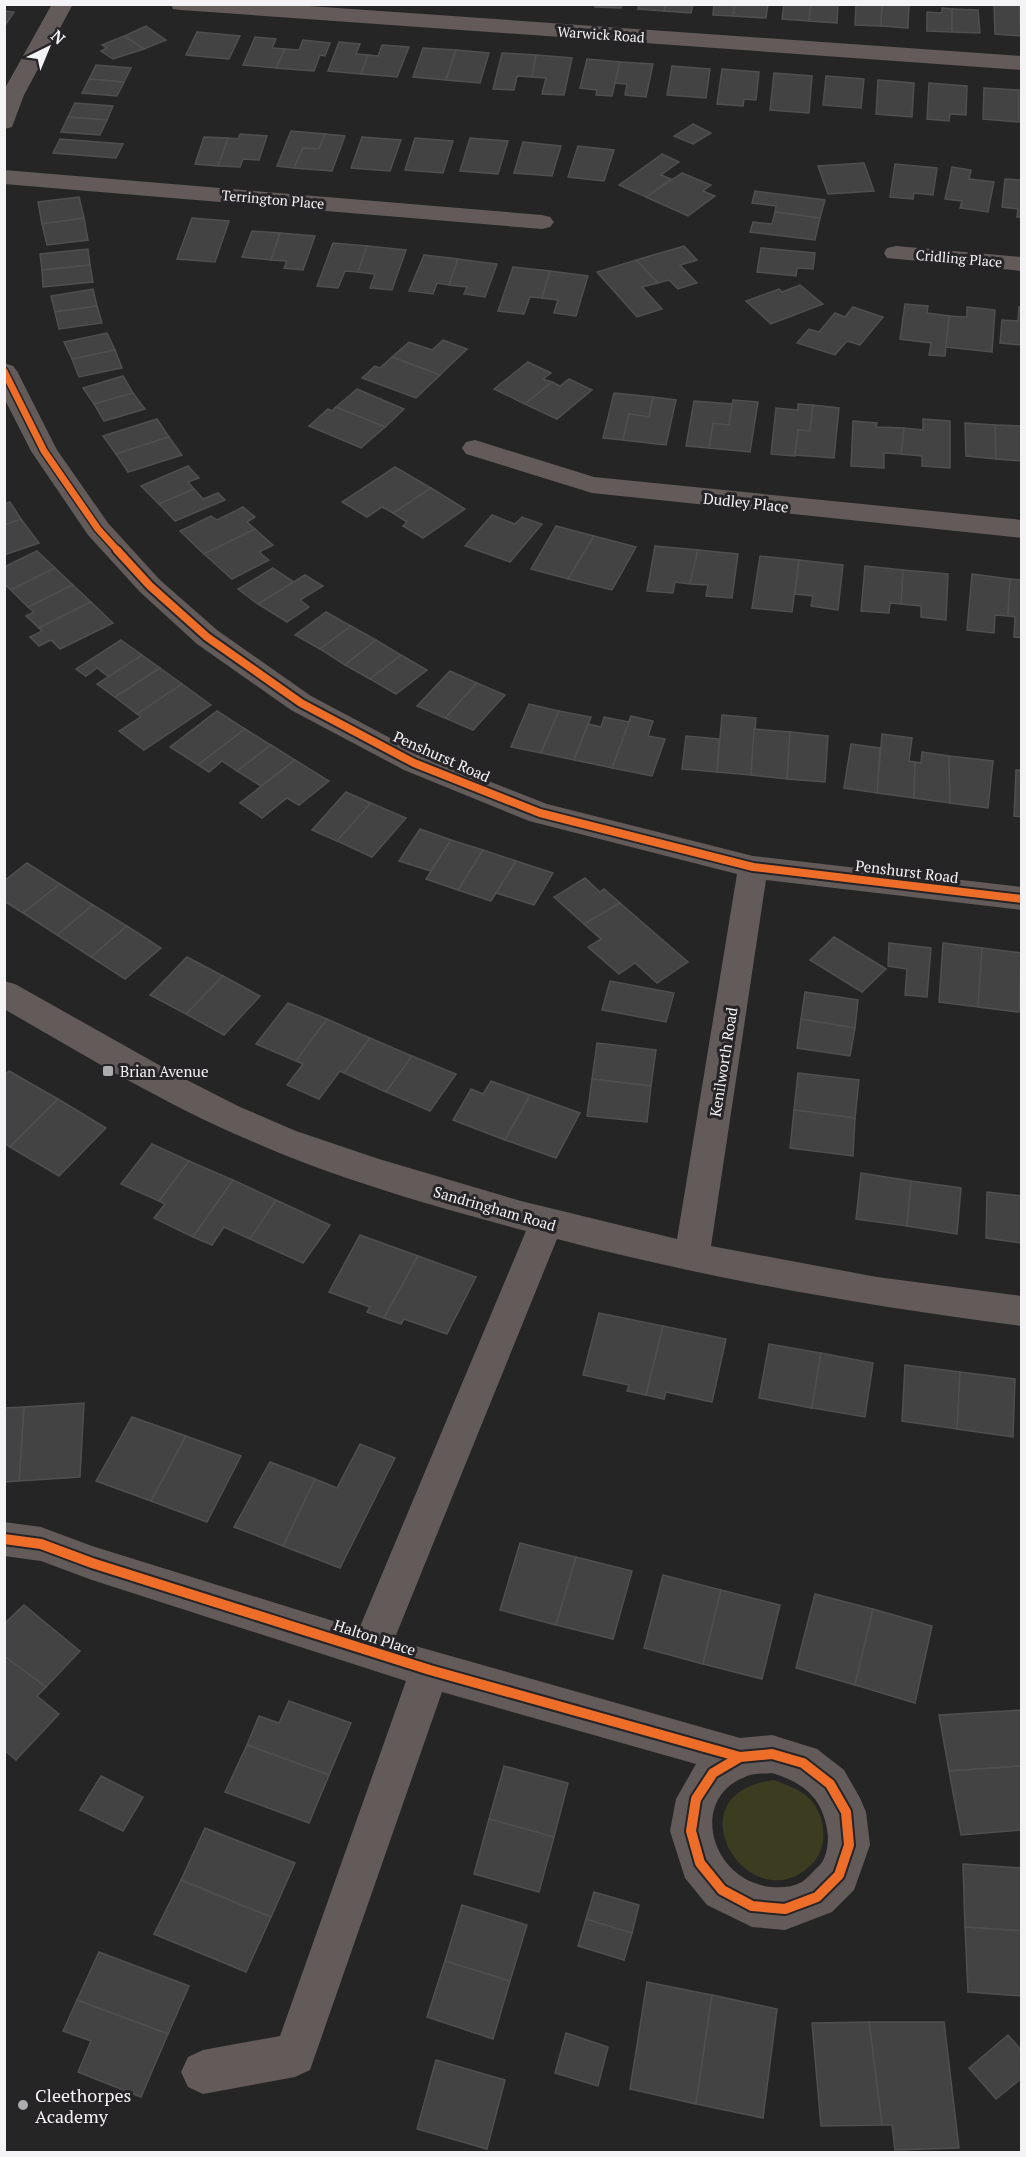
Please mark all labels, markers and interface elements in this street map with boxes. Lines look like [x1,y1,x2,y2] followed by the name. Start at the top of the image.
[18,18,78,78] north arrow
[557,21,646,47] street label: Warwick Road
[46,25,70,49] text: N
[221,185,325,213] street label: Terrington Place
[915,245,1003,271] street label: Cridling Place
[702,488,790,516] street label: Dudley Place
[391,726,493,786] street label: Penshurst Road
[854,855,960,887] street label: Penshurst Road
[704,1006,742,1118] street label: Kenilworth Road
[120,1061,208,1081] place label: Brian Avenue
[101,1064,115,1078] marker: Brian Avenue
[432,1181,558,1235] street label: Sandringham Road
[332,1614,418,1660] street label: Halton Place
[35,2083,131,2128] place label: Cleethorpes Academy
[16,2098,30,2112] marker: Cleethorpes Academy

